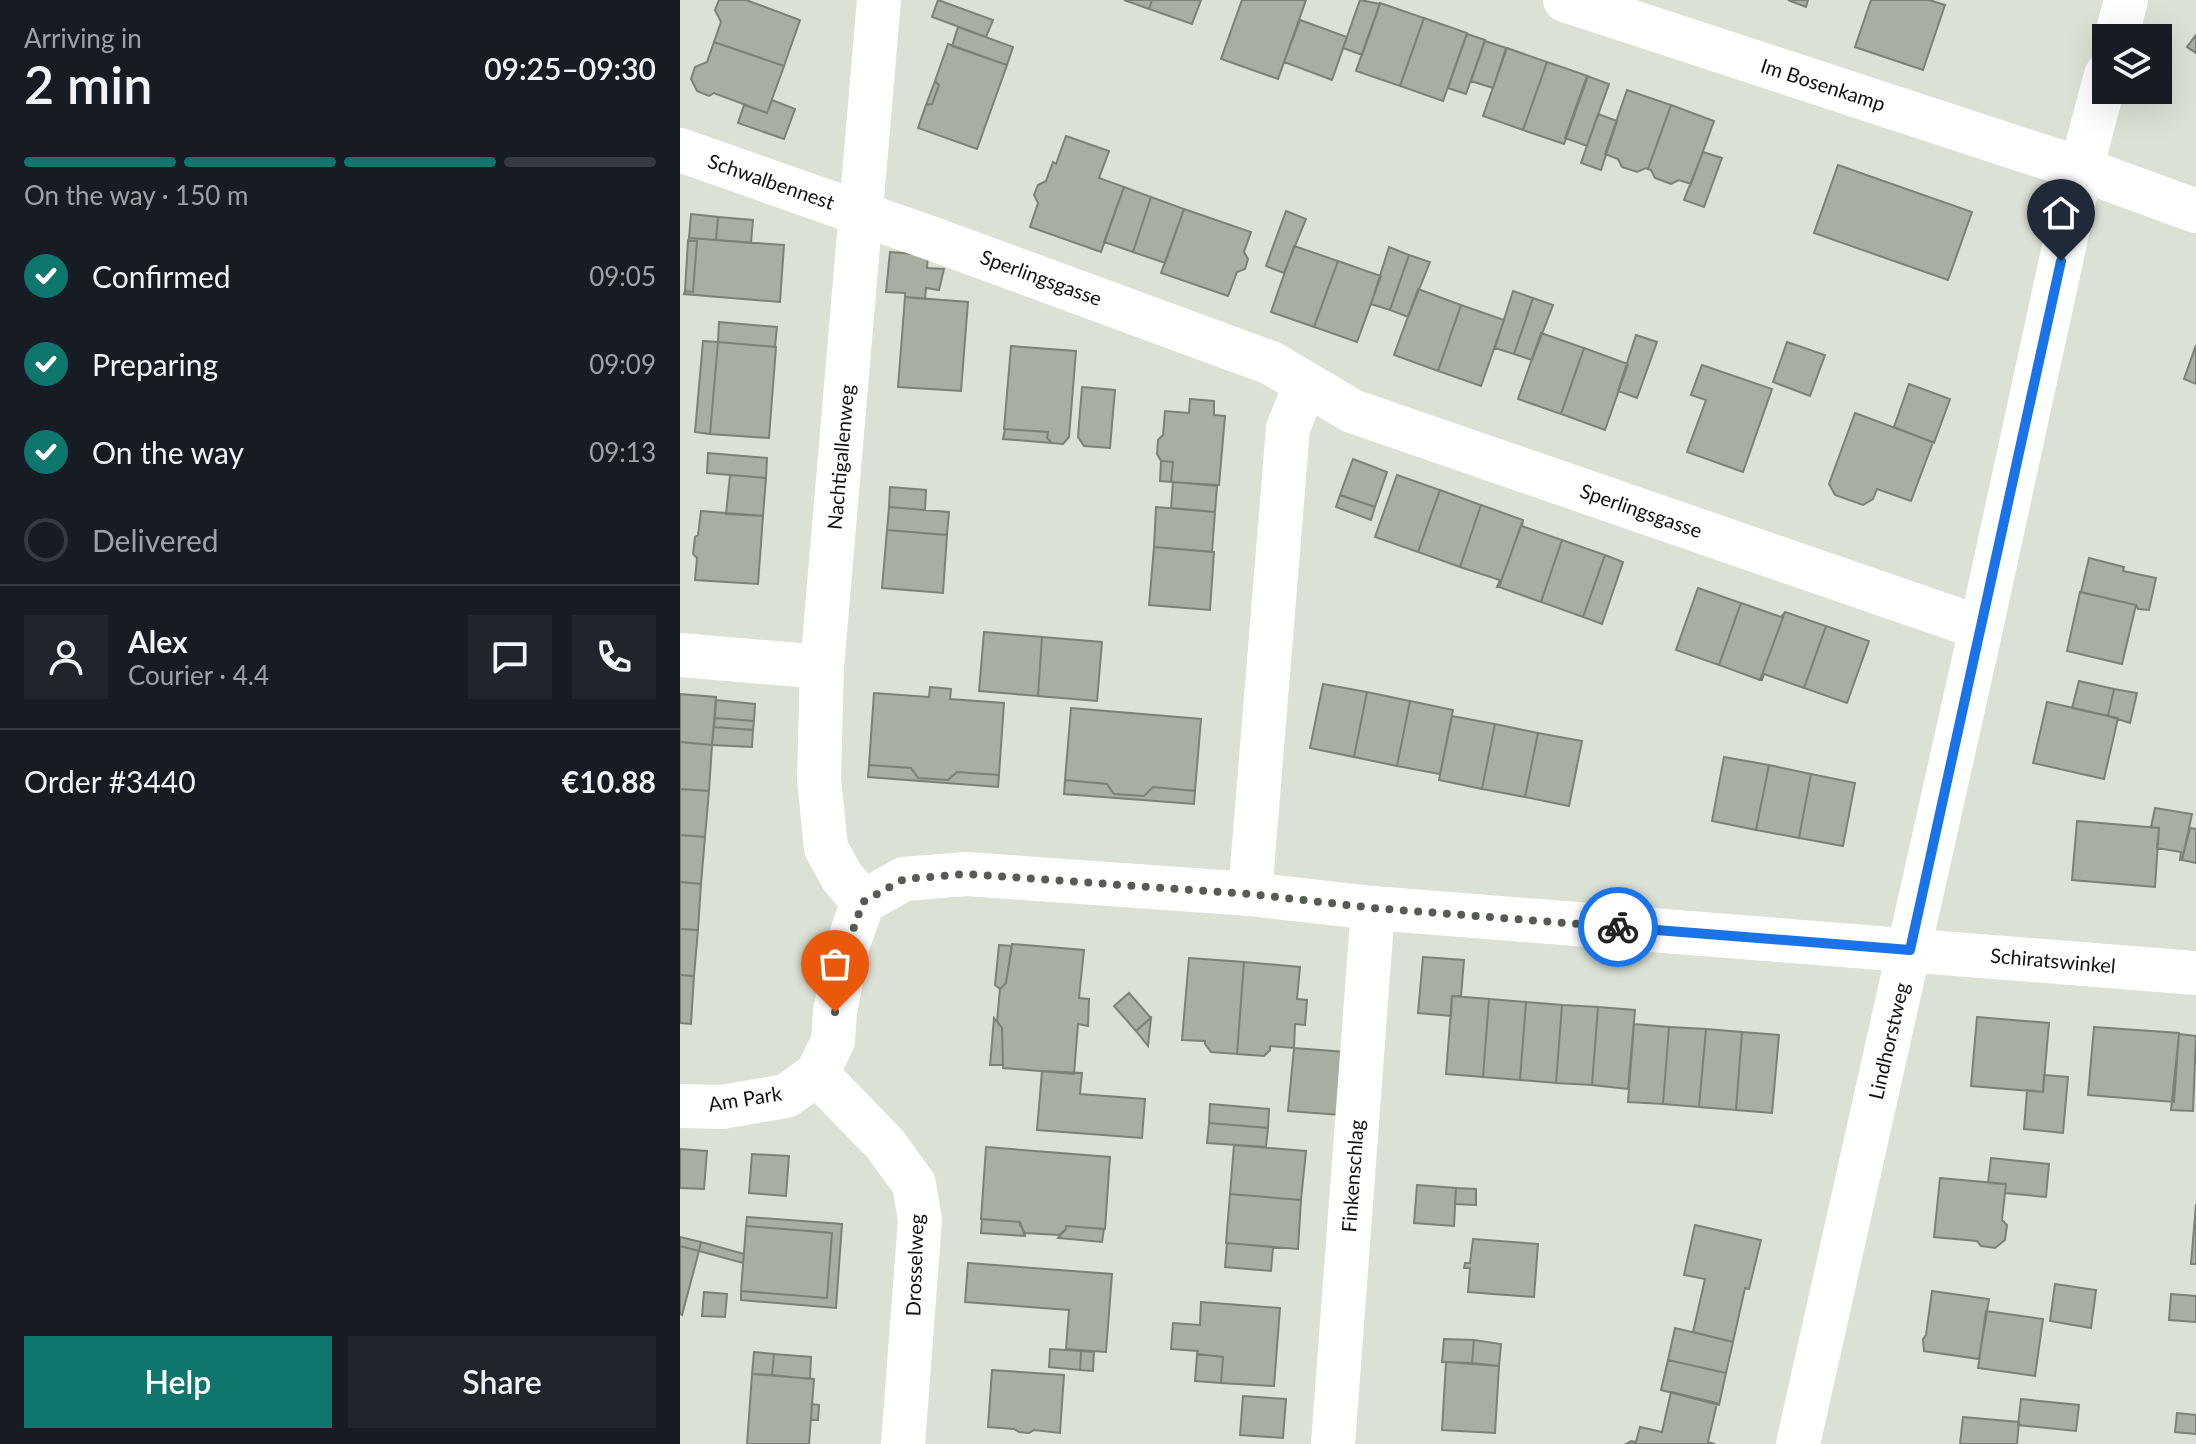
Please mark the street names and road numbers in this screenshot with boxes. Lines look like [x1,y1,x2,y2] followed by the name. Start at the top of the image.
[1758,53,1888,115] street label: Im Bosenkamp
[705,148,838,214] street label: Schwalbennest
[977,244,1105,310] street label: Sperlingsgasse
[822,383,858,531] street label: Nachtigallenweg
[1577,478,1706,542] street label: Sperlingsgasse
[1989,943,2117,977] street label: Schiratswinkel
[1863,980,1913,1102] street label: Lindhorstweg
[706,1080,784,1116] street label: Am Park
[1336,1119,1368,1233] street label: Finkenschlag
[900,1213,928,1317] street label: Drosselweg

